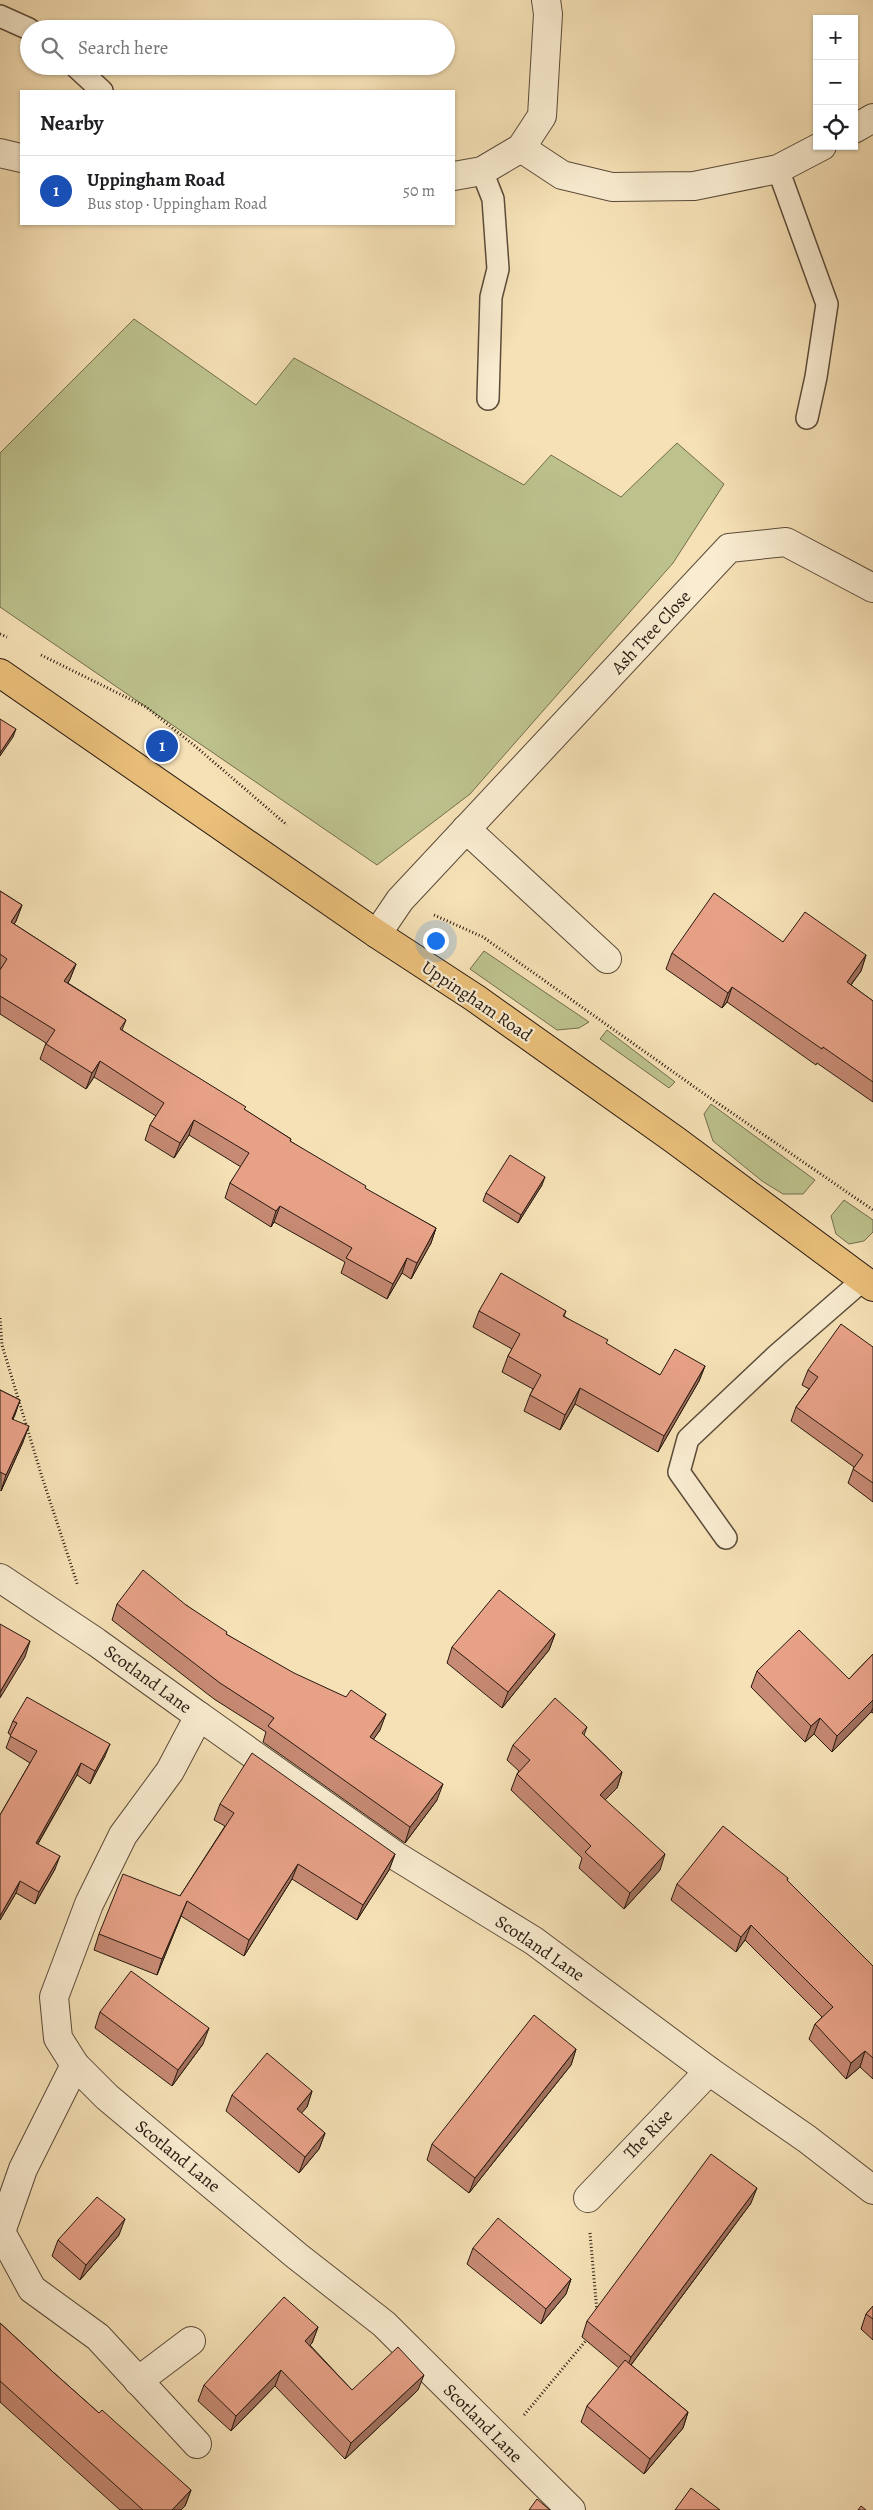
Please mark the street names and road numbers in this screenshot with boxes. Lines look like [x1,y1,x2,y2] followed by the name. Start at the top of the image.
[605,585,696,680] street label: Ash Tree Close
[417,955,537,1047] street label: Uppingham Road
[99,1639,197,1719] street label: Scotland Lane
[491,1909,589,1987] street label: Scotland Lane
[618,2104,678,2164] street label: The Rise
[131,2114,225,2198] street label: Scotland Lane
[438,2378,528,2468] street label: Scotland Lane

